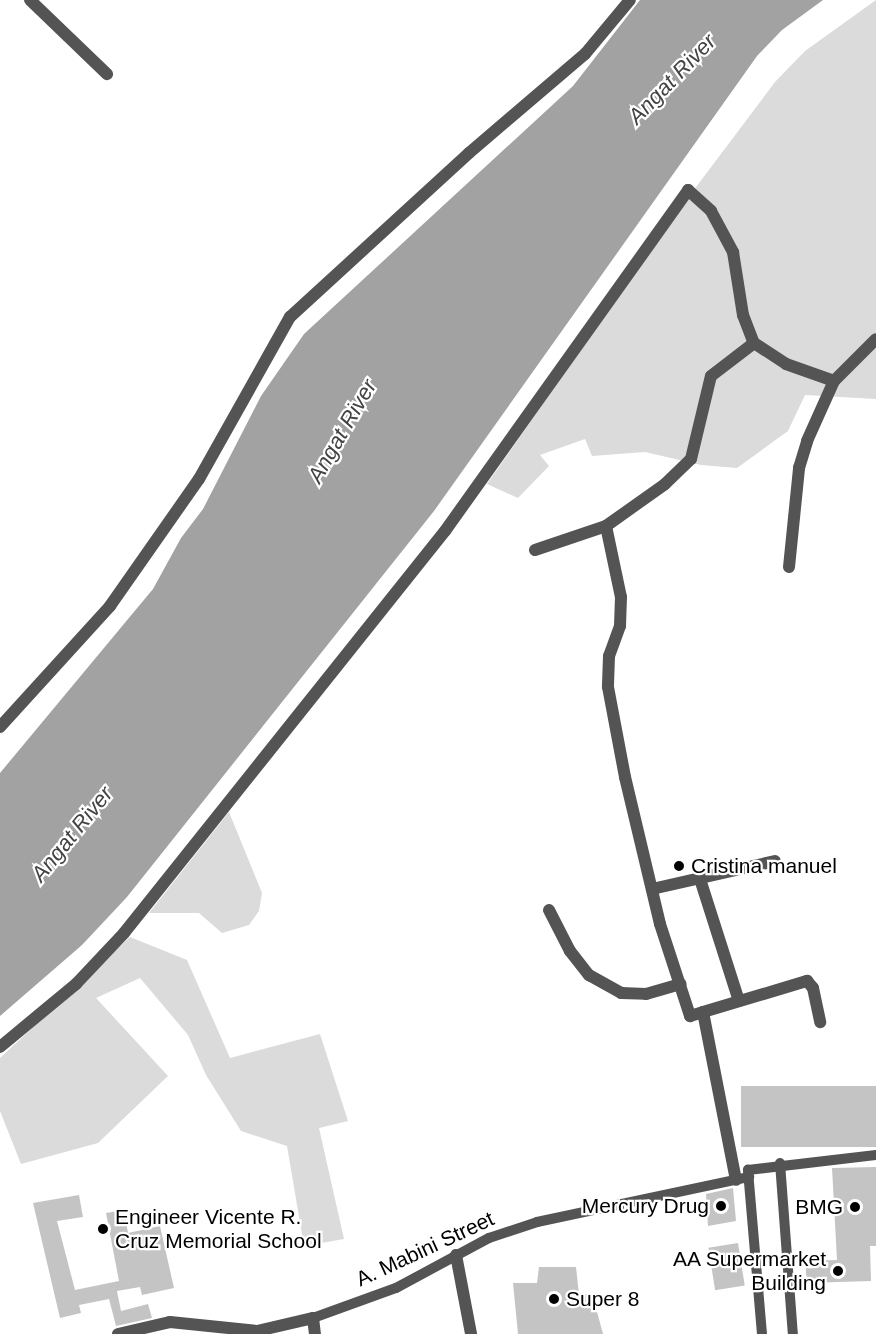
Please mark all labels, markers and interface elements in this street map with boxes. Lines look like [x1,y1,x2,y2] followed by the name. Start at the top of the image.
[623,28,721,130] water label: Angat River
[302,375,382,487] water label: Angat River
[26,781,118,887] water label: Angat River
[691,853,837,879] place label: Cristina manuel
[672,859,686,873] marker: Cristina manuel
[582,1193,709,1219] place label: Mercury Drug
[795,1194,843,1220] place label: BMG
[714,1199,728,1213] marker: Mercury Drug
[848,1200,862,1214] marker: BMG
[115,1204,322,1254] place label: Engineer Vicente R. Cruz Memorial School
[352,1206,498,1292] street label: A. Mabini Street
[96,1222,110,1236] marker: Engineer Vicente R. Cruz Memorial School
[672,1246,826,1296] place label: AA Supermarket Building
[831,1264,845,1278] marker: AA Supermarket Building
[566,1286,640,1312] place label: Super 8
[547,1292,561,1306] marker: Super 8

